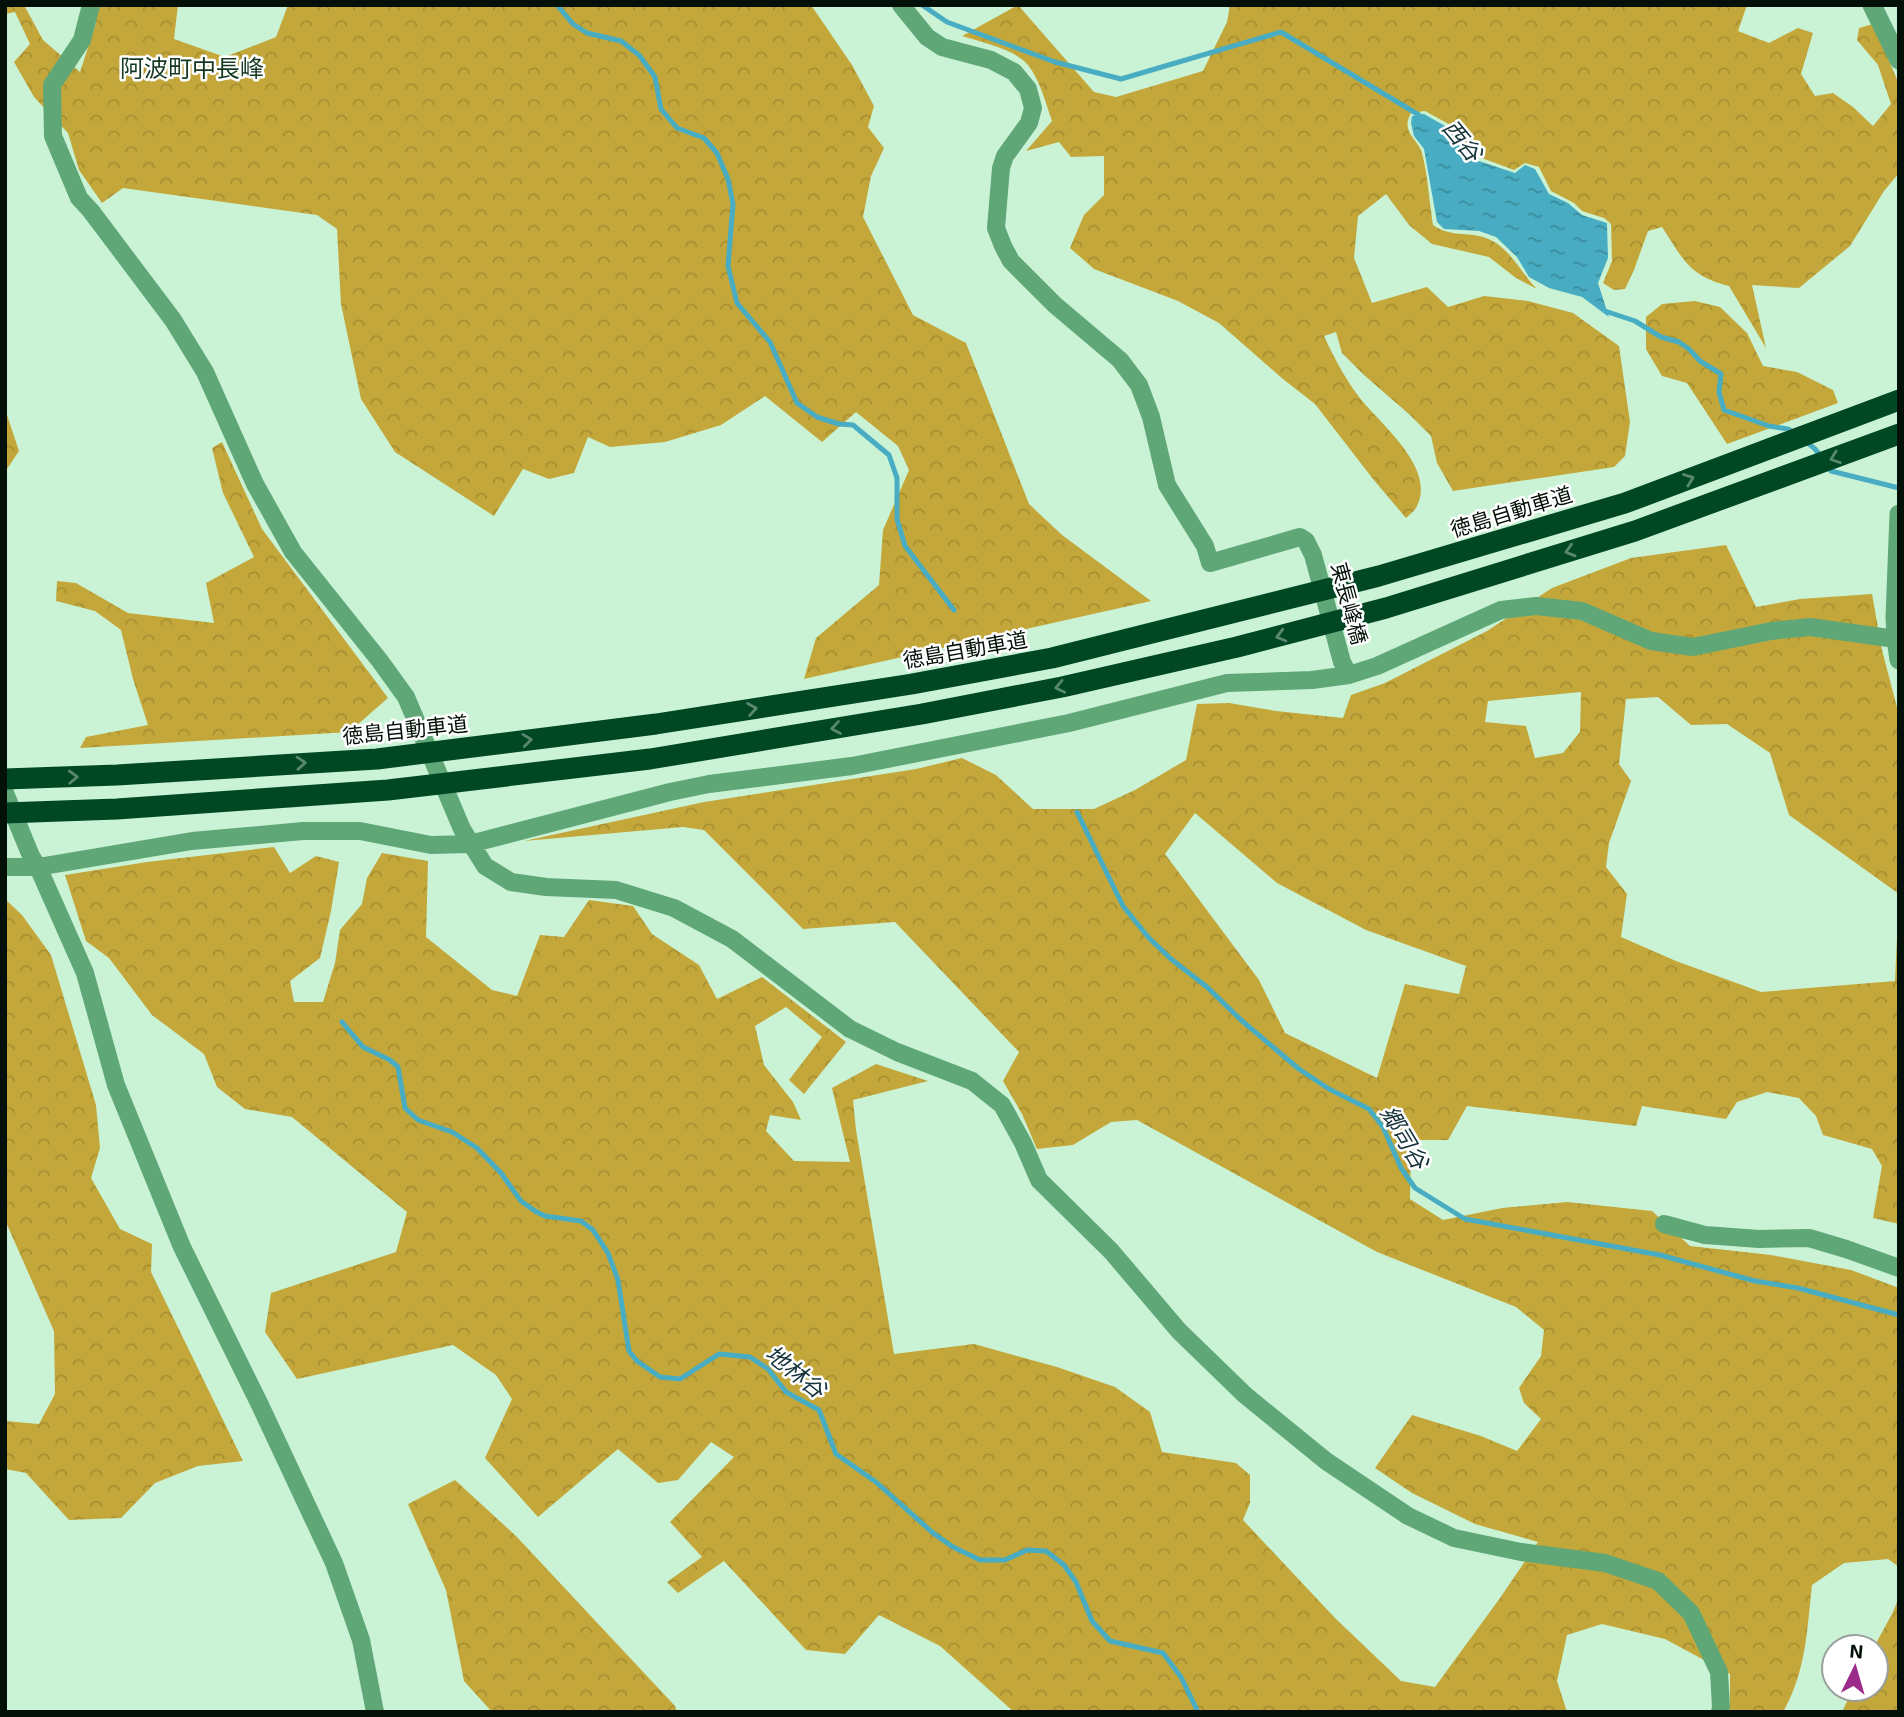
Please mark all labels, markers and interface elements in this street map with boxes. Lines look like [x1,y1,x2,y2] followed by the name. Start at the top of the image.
[120,53,264,82] district label: 阿波町中長峰
[1437,113,1490,168] water label: 西谷
[1829,450,1841,464] one-way arrow
[1682,473,1695,487] one-way arrow
[1447,481,1575,541] street label: 徳島自動車道
[1564,543,1577,557] one-way arrow
[1327,559,1373,647] street label: 東長峰橋
[901,626,1029,672] street label: 徳島自動車道
[1275,628,1287,642] one-way arrow
[1054,679,1066,694] one-way arrow
[746,702,758,717] one-way arrow
[341,710,469,748] street label: 徳島自動車道
[830,720,842,735] one-way arrow
[521,733,533,748] one-way arrow
[295,756,306,771] one-way arrow
[68,769,79,784] one-way arrow
[1375,1100,1436,1175] water label: 郷司谷
[760,1339,833,1405] water label: 地林谷
[1820,1633,1890,1703] north arrow
[1849,1639,1864,1663] text: N

